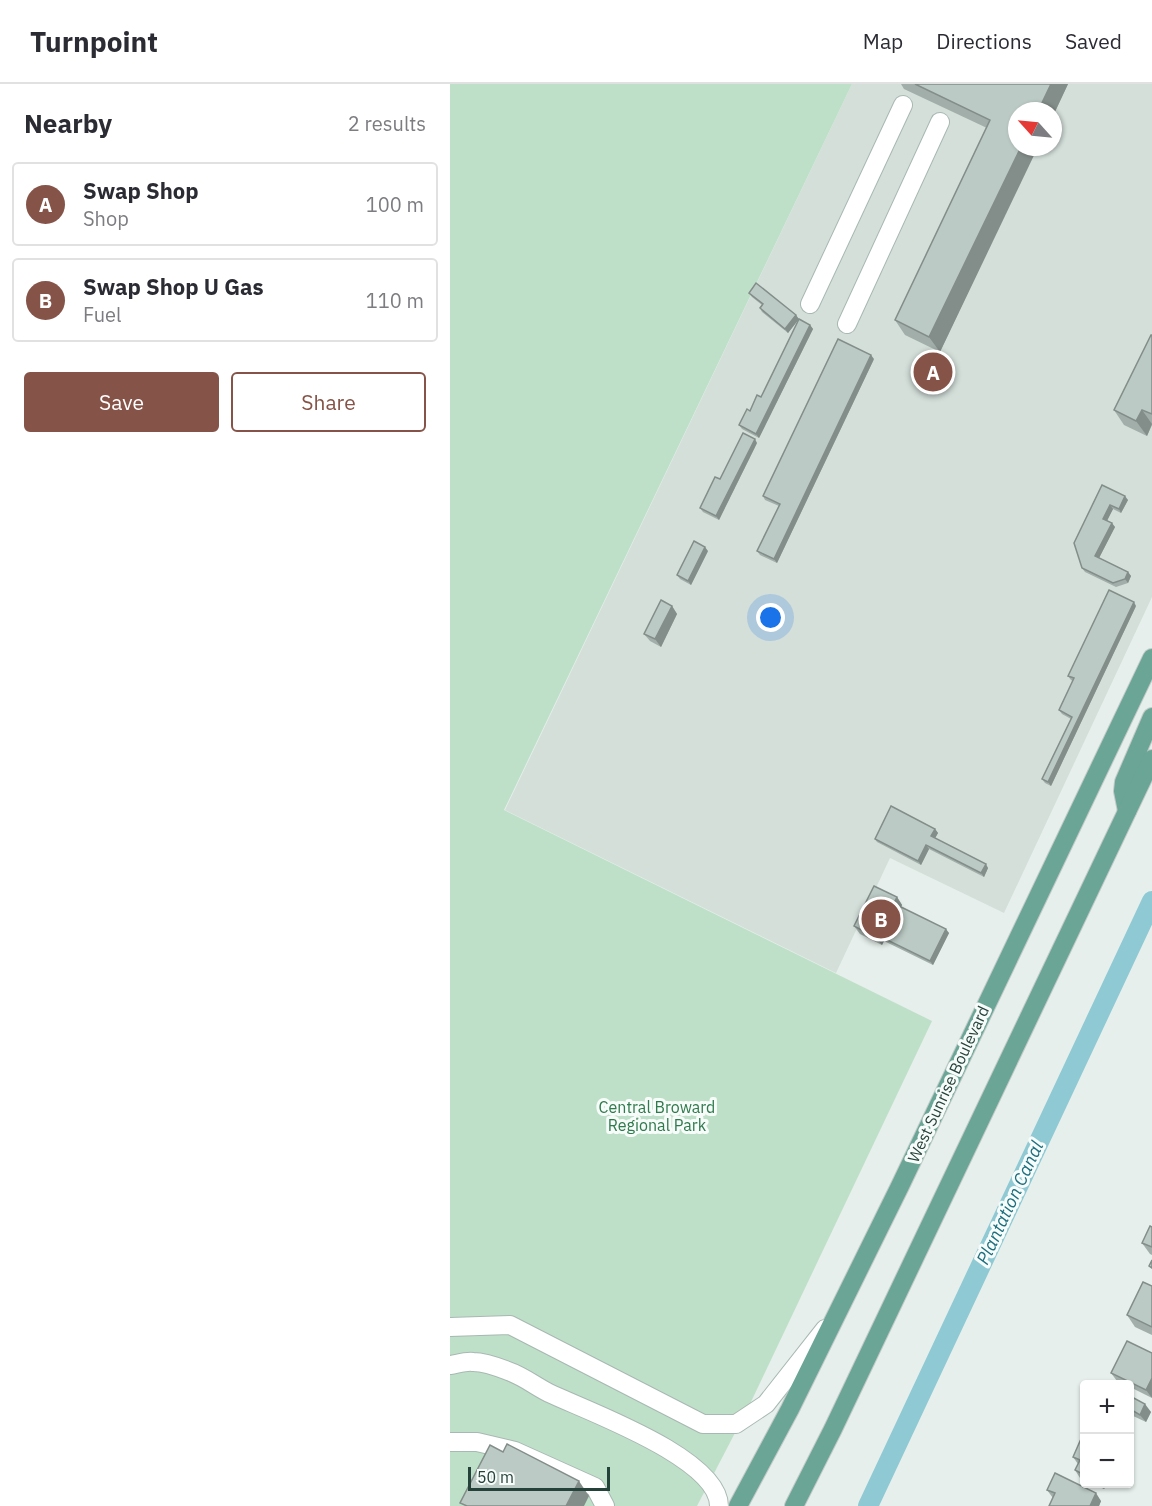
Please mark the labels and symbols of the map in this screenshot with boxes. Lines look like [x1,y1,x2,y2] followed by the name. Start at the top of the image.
[1008,102,1062,156] north arrow
[914,350,952,394] pin: A
[756,603,785,632] your location
[862,896,900,942] pin: B
[903,1003,993,1165] street label: West Sunrise Boulevard
[599,1097,715,1135] park label: Central Broward Regional Park
[971,1137,1048,1268] water label: Plantation Canal
[468,1464,610,1492] scale bar

